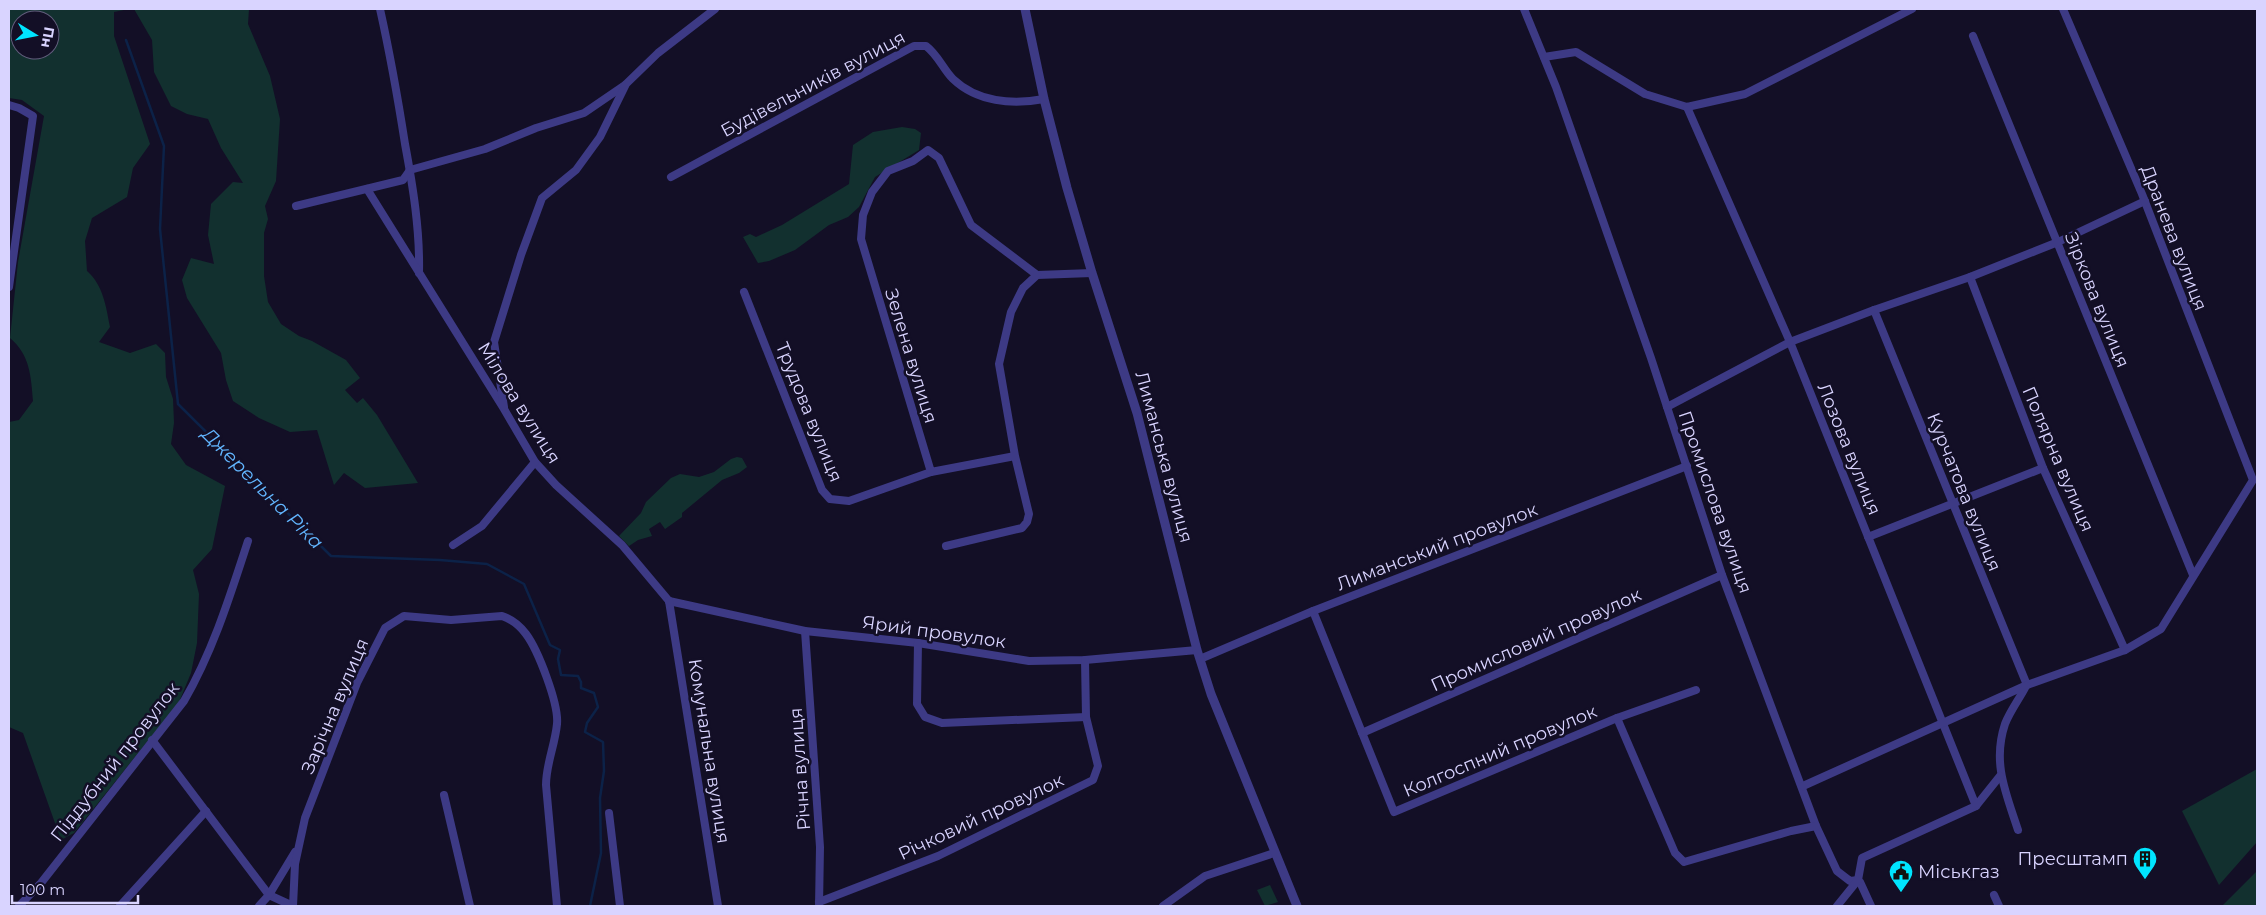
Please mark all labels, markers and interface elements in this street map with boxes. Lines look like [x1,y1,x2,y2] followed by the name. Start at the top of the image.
[10,10,60,60] north arrow
[37,25,58,49] text: Пн
[717,26,909,142] street label: Будівельників вулиця
[2136,162,2212,314] street label: Дранева вулиця
[2060,229,2134,371] street label: Зіркова вулиця
[880,286,942,426] street label: Зелена вулиця
[473,338,565,468] street label: Мілова вулиця
[771,339,847,485] street label: Трудова вулиця
[1131,369,1197,545] street label: Лиманська вулиця
[1813,380,1885,518] street label: Лозова вулиця
[2017,383,2099,535] street label: Полярна вулиця
[1673,408,1757,596] street label: Промислова вулиця
[1922,409,2006,575] street label: Курчатова вулиця
[196,421,328,554] water label: Джерельна Ріка
[1333,498,1541,596] street label: Лиманський провулок
[1427,583,1645,696] street label: Промисловий провулок
[861,611,1008,653] street label: Ярий провулок
[297,635,373,777] street label: Зарічна вулиця
[684,657,734,845] street label: Комунальна вулиця
[46,677,184,846] street label: Піддубний провулок
[1400,700,1601,802] street label: Колгоспний провулок
[785,707,815,831] street label: Річна вулиця
[895,769,1068,865] street label: Річковий провулок
[2132,846,2158,880] building icon: Пресштамп
[2017,848,2128,870] place label: Пресштамп
[1888,859,1914,893] public building icon: Міськгаз
[1918,861,2000,883] place label: Міськгаз
[12,872,139,904] scale bar
[20,880,65,899] text: 100 m

